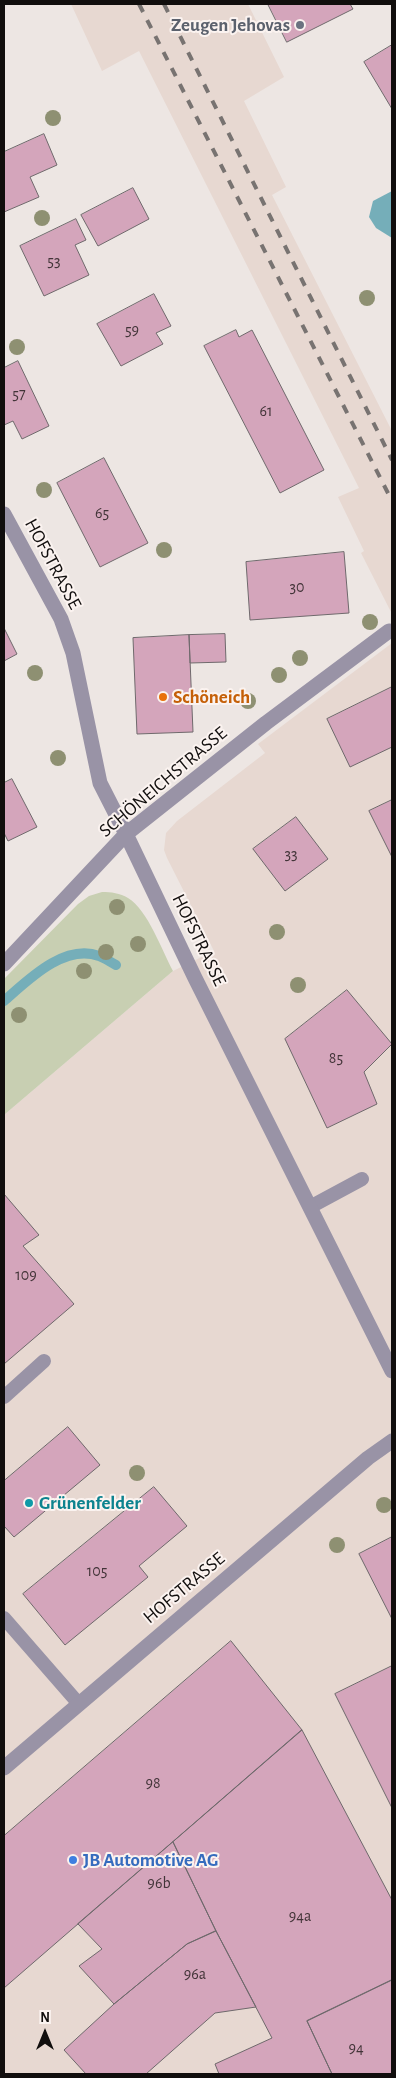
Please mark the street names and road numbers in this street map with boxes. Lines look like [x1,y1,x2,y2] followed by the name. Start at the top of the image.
[20,515,86,613] street label: HOFSTRASSE
[94,722,232,842] street label: SCHÖNEICHSTRASSE
[167,890,231,990] street label: HOFSTRASSE
[139,1547,229,1629] street label: HOFSTRASSE

